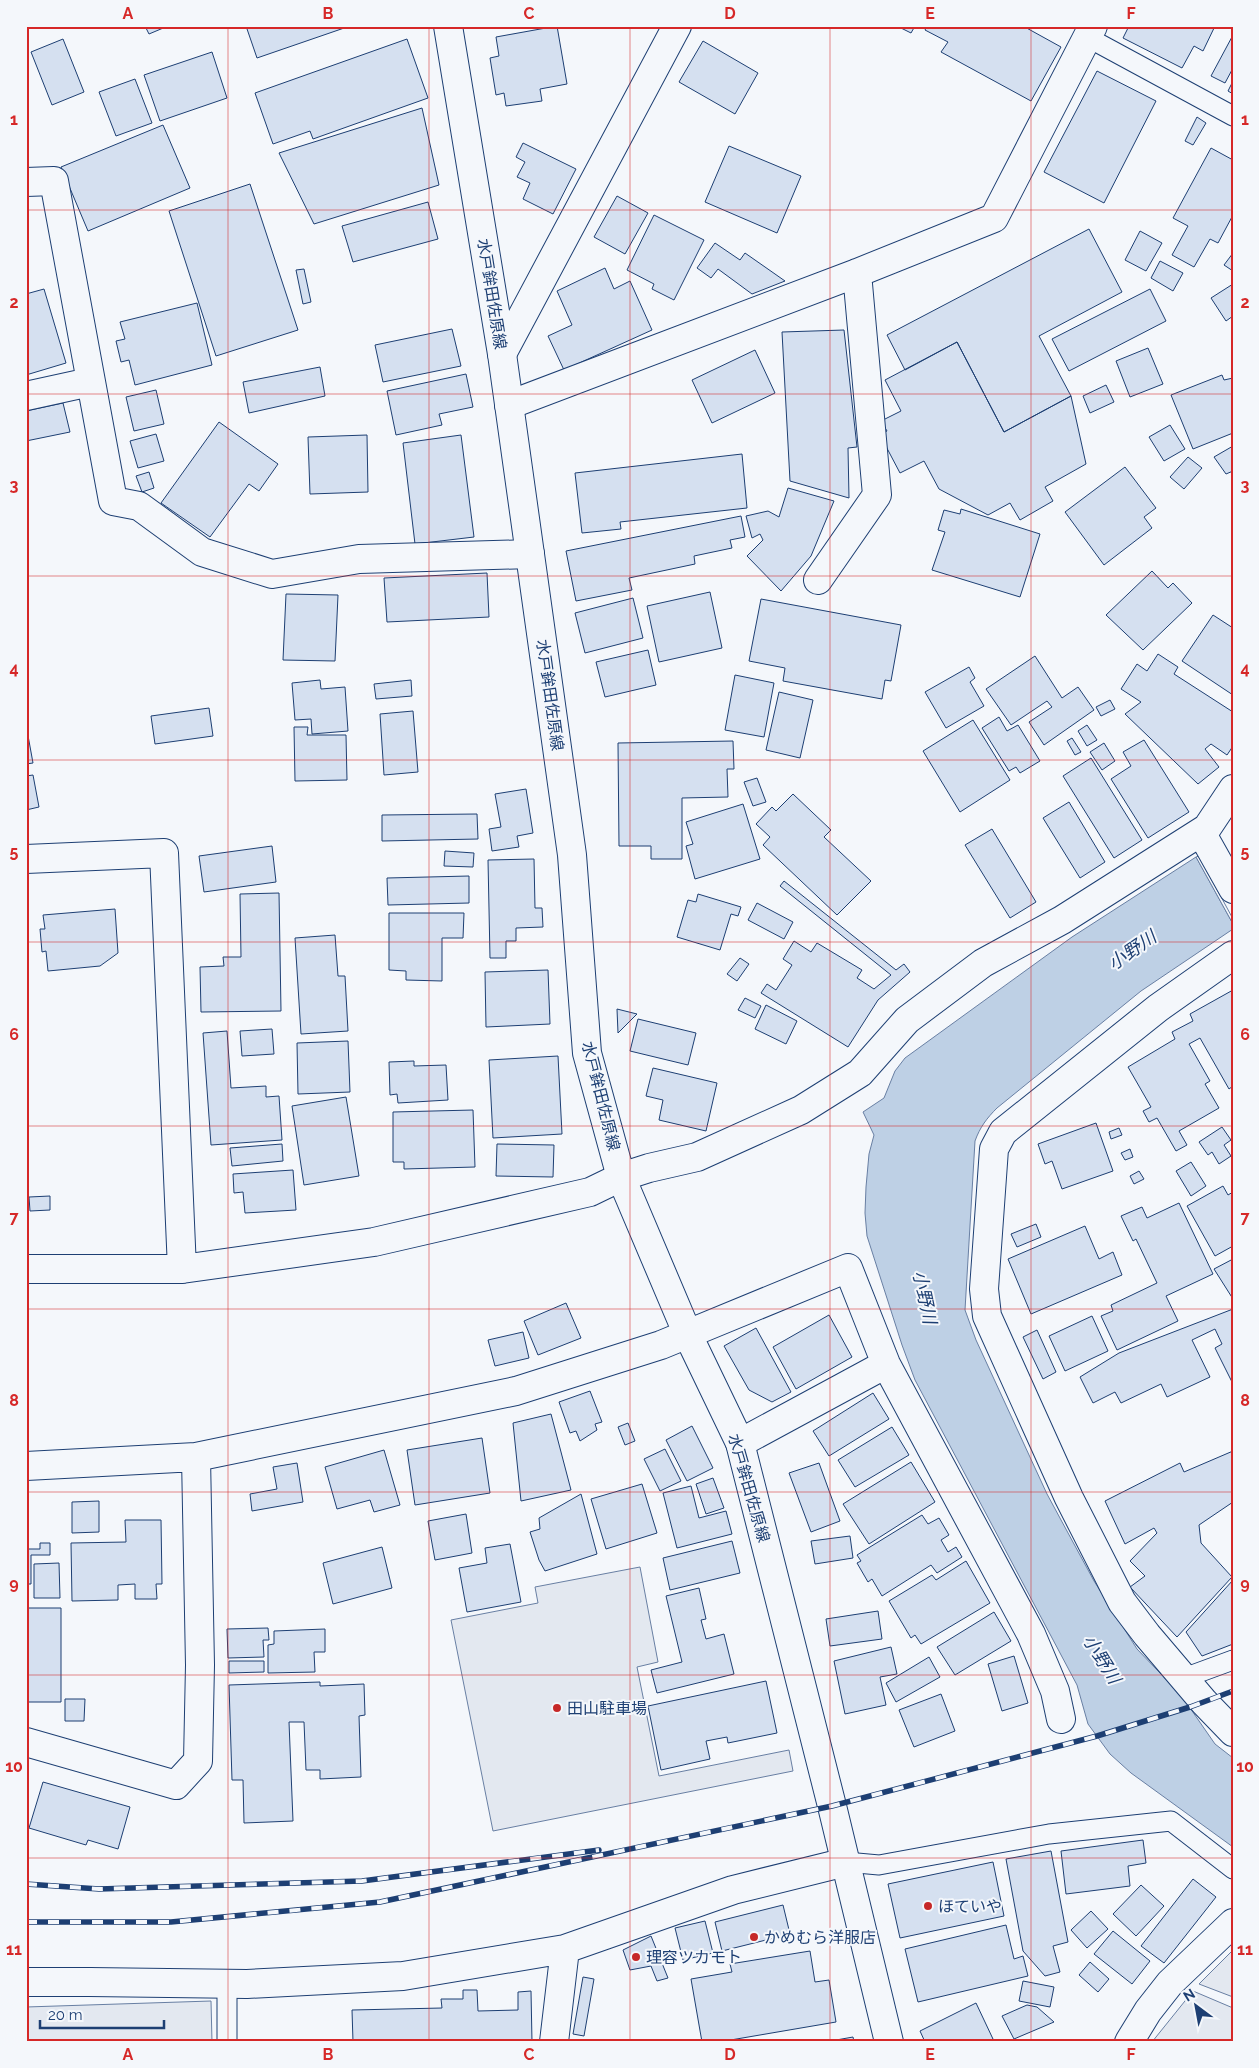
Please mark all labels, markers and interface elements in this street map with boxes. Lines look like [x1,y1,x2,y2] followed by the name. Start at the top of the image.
[123,4,134,23] text: A
[323,4,334,23] text: B
[524,4,535,23] text: C
[724,4,736,23] text: D
[925,4,935,23] text: E
[1126,4,1136,23] text: F
[10,110,18,129] text: 1
[1241,110,1249,129] text: 1
[474,237,510,351] street label: 水戸鉾田佐原線
[9,293,19,312] text: 2
[1240,293,1250,312] text: 2
[10,476,19,495] text: 3
[1241,476,1250,495] text: 3
[533,638,567,752] street label: 水戸鉾田佐原線
[9,659,19,678] text: 4
[1240,659,1250,678] text: 4
[10,842,19,861] text: 5
[1241,842,1250,861] text: 5
[1104,925,1162,974] water label: 小野川
[9,1025,19,1044] text: 6
[1240,1025,1250,1044] text: 6
[578,1039,624,1153] street label: 水戸鉾田佐原線
[10,1208,19,1227] text: 7
[1241,1208,1250,1227] text: 7
[909,1268,941,1328] water label: 小野川
[9,1391,19,1410] text: 8
[1240,1391,1250,1410] text: 8
[724,1432,774,1544] street label: 水戸鉾田佐原線
[9,1574,19,1593] text: 9
[1240,1574,1250,1593] text: 9
[1079,1631,1126,1689] water label: 小野川
[567,1699,647,1718] place label: 田山駐車場
[551,1702,563,1714] marker: 田山駐車場
[5,1757,23,1776] text: 10
[1236,1757,1254,1776] text: 10
[938,1897,1002,1916] place label: ほていや
[922,1900,934,1912] marker: ほていや
[764,1928,876,1947] place label: かめむら洋服店
[748,1931,760,1943] marker: かめむら洋服店
[6,1940,22,1959] text: 11
[1237,1940,1253,1959] text: 11
[646,1948,742,1967] place label: 理容ツカモト
[630,1951,642,1963] marker: 理容ツカモト
[1172,1980,1222,2030] north arrow
[1180,1985,1198,2005] text: N
[40,1998,164,2030] scale bar
[48,2006,83,2024] text: 20 m
[123,2045,134,2064] text: A
[323,2045,334,2064] text: B
[524,2045,535,2064] text: C
[724,2045,736,2064] text: D
[925,2045,935,2064] text: E
[1126,2045,1136,2064] text: F

